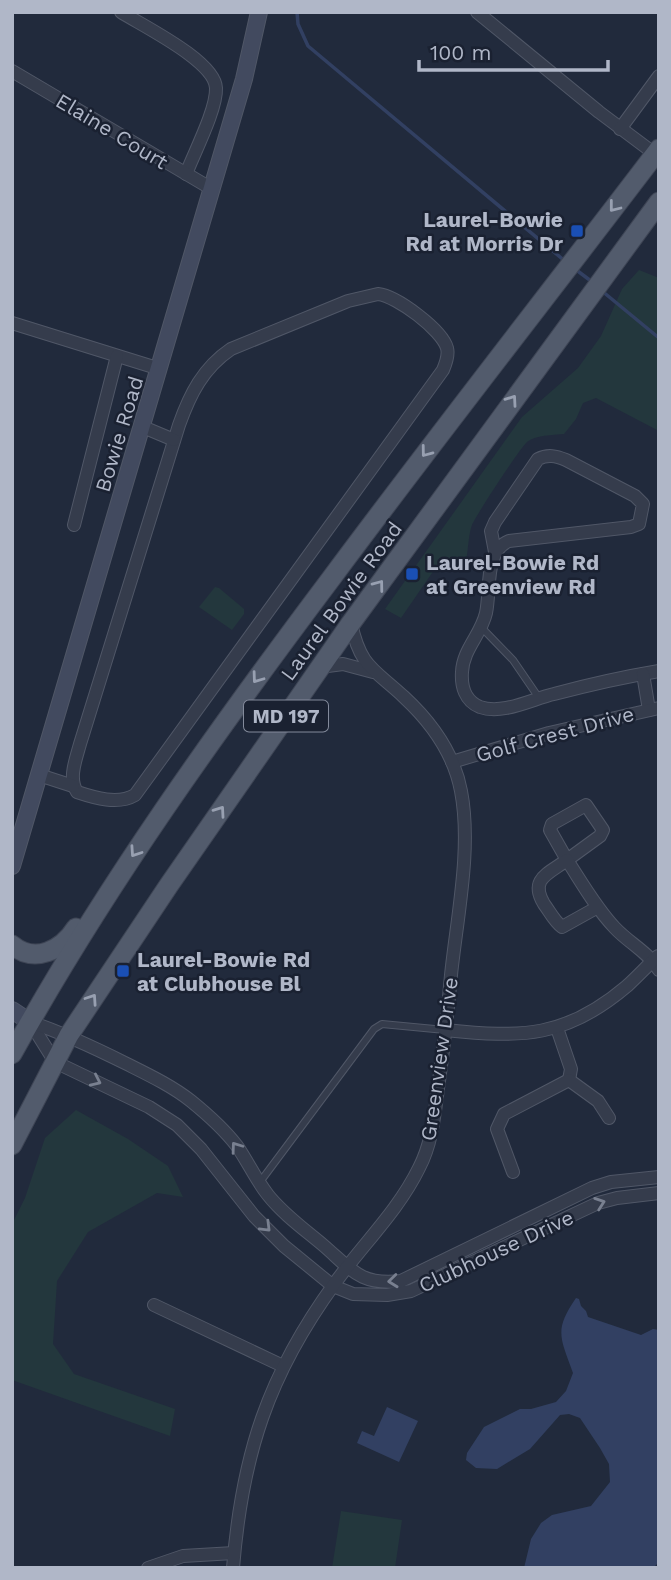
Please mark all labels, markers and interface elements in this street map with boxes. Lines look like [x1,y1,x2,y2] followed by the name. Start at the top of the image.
[419,28,608,72] scale bar
[430,40,492,65] text: 100 m
[51,88,173,174] street label: Elaine Court
[609,199,622,212] one-way arrow
[406,207,563,256] place label: Laurel-Bowie Rd at Morris Dr
[569,223,585,239] marker: Laurel-Bowie Rd at Morris Dr
[90,373,148,495] street label: Bowie Road
[504,395,516,408] one-way arrow
[422,444,435,457] one-way arrow
[275,517,407,685] street label: Laurel Bowie Road
[426,550,599,599] place label: Laurel-Bowie Rd at Greenview Rd
[404,566,420,582] marker: Laurel-Bowie Rd at Greenview Rd
[371,580,383,593] one-way arrow
[252,670,265,683] one-way arrow
[244,701,328,732] road number: MD 197
[473,701,637,767] street label: Golf Crest Drive
[212,806,224,819] one-way arrow
[130,845,143,858] one-way arrow
[137,947,310,996] place label: Laurel-Bowie Rd at Clubhouse Bl
[115,963,131,979] marker: Laurel-Bowie Rd at Clubhouse Bl
[415,975,463,1143] street label: Greenview Drive
[84,994,97,1007] one-way arrow
[89,1073,101,1087] one-way arrow
[231,1142,244,1154] one-way arrow
[594,1197,606,1211] one-way arrow
[415,1204,577,1298] street label: Clubhouse Drive
[257,1219,270,1232] one-way arrow
[387,1273,399,1288] one-way arrow

